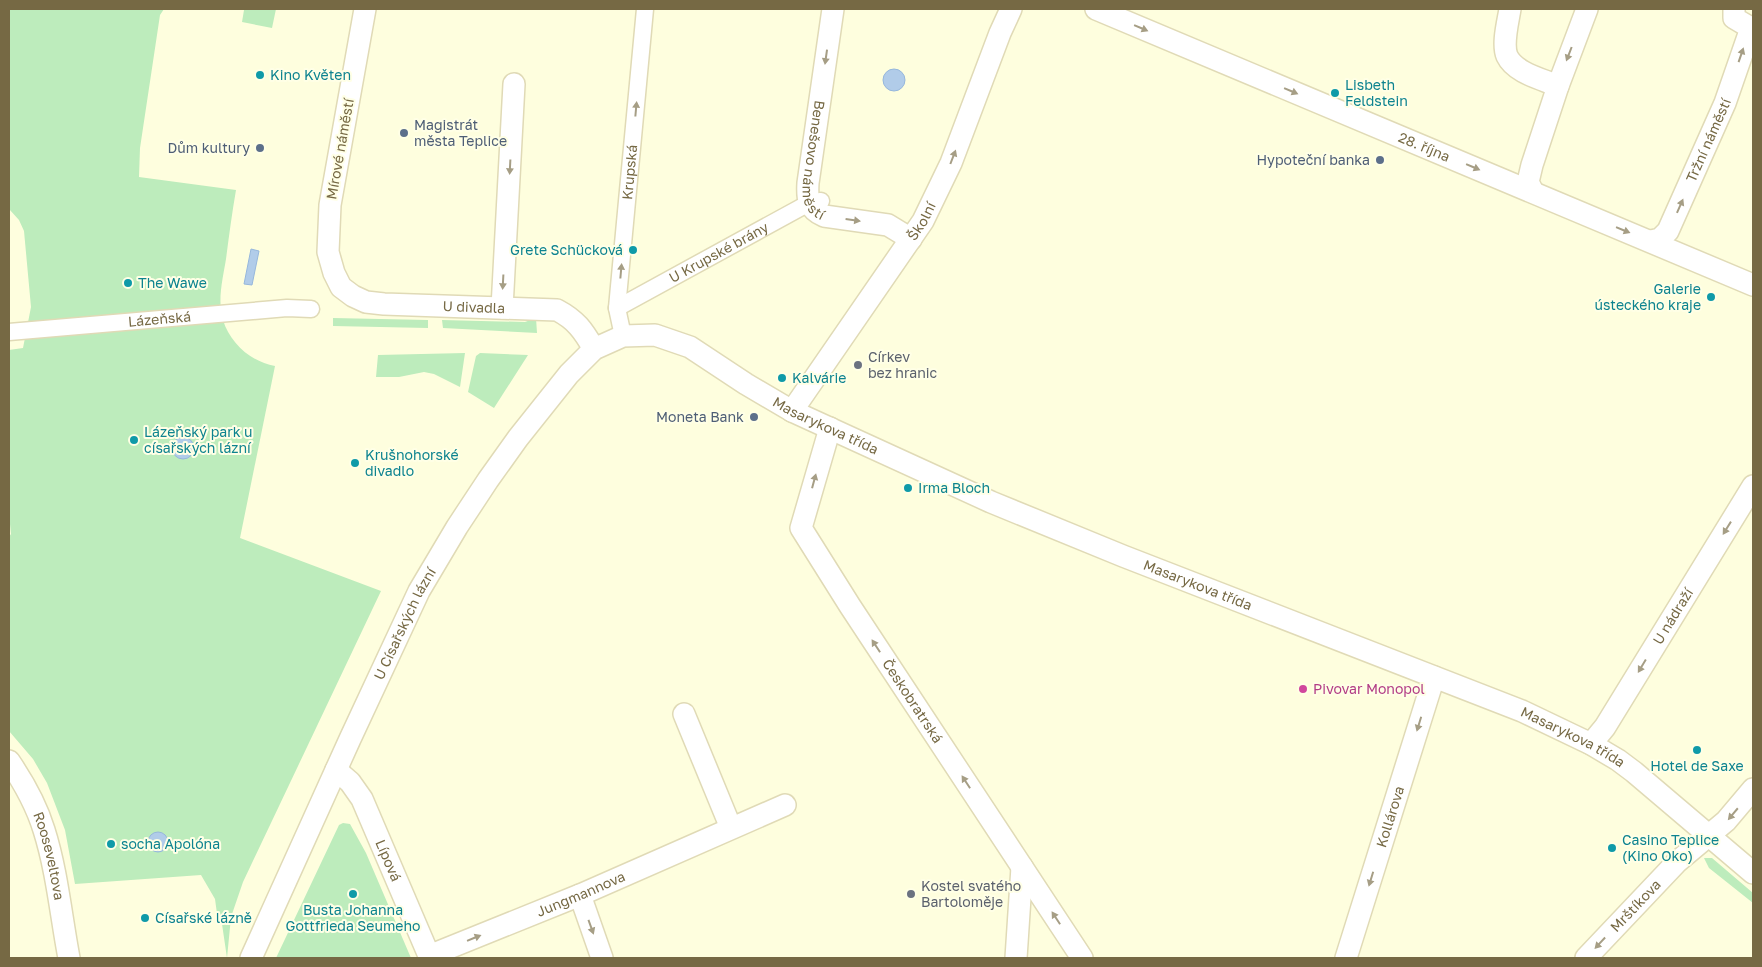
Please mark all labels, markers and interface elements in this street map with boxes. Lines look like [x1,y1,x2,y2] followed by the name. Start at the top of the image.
[1134,24,1148,32] one-way arrow
[1565,47,1573,62] one-way arrow
[1738,48,1746,63] one-way arrow
[822,49,830,65] one-way arrow
[270,66,351,83] place label: Kino Květen
[254,69,266,81] marker: Kino Květen
[1345,76,1408,109] place label: Lisbeth Feldstein
[1284,87,1299,95] one-way arrow
[1329,87,1341,99] marker: Lisbeth Feldstein
[1682,95,1734,184] street label: Tržní náměstí
[322,96,357,201] street label: Mírové náměstí
[800,99,829,224] street label: Benešovo náměstí
[632,101,640,117] one-way arrow
[414,116,507,149] place label: Magistrát města Teplice
[398,127,410,139] marker: Magistrát města Teplice
[1396,128,1453,165] street label: 28. října
[167,139,250,156] place label: Dům kultury
[254,142,266,154] marker: Dům kultury
[618,144,640,201] street label: Krupská
[949,149,957,164] one-way arrow
[1256,151,1370,168] place label: Hypoteční banka
[1374,154,1386,166] marker: Hypoteční banka
[505,160,513,176] one-way arrow
[1466,164,1480,172] one-way arrow
[903,198,940,243] street label: Školní
[1676,199,1684,213] one-way arrow
[846,216,862,224] one-way arrow
[666,218,771,286] street label: U Krupské brány
[1616,226,1630,234] one-way arrow
[510,241,623,258] place label: Grete Schücková
[627,244,639,256] marker: Grete Schücková
[617,263,625,279] one-way arrow
[138,274,207,291] place label: The Wawe
[499,275,507,291] one-way arrow
[122,277,134,289] marker: The Wawe
[1594,280,1701,313] place label: Galerie ústeckého kraje
[1705,291,1717,303] marker: Galerie ústeckého kraje
[442,297,505,316] street label: U divadla
[127,307,192,330] street label: Lázeňská
[868,348,938,381] place label: Církev bez hranic
[852,359,864,371] marker: Církev bez hranic
[792,369,846,386] place label: Kalvárie
[776,372,788,384] marker: Kalvárie
[770,393,881,457] street label: Masarykova třída
[656,408,744,425] place label: Moneta Bank
[748,411,760,423] marker: Moneta Bank
[144,423,253,456] place label: Lázeňský park u císařských lázní
[128,434,140,446] marker: Lázeňský park u císařských lázní
[365,446,459,479] place label: Krušnohorské divadlo
[349,457,361,469] marker: Krušnohorské divadlo
[810,473,818,488] one-way arrow
[918,479,990,496] place label: Irma Bloch
[902,482,914,494] marker: Irma Bloch
[1723,521,1732,534] one-way arrow
[1141,556,1255,613] street label: Masarykova třída
[370,563,440,682] street label: U Císařských lázní
[1649,584,1697,647] street label: U nádraží
[871,640,881,653] one-way arrow
[879,656,947,746] street label: Českobratrská
[1637,659,1646,672] one-way arrow
[1313,680,1425,697] place label: Pivovar Monopol
[1297,683,1309,695] marker: Pivovar Monopol
[1518,703,1629,770] street label: Masarykova třída
[1415,716,1423,731] one-way arrow
[1691,744,1703,756] marker: Hotel de Saxe
[1650,757,1744,774] place label: Hotel de Saxe
[961,775,971,789] one-way arrow
[1372,784,1407,849] street label: Kollárova
[1727,807,1738,820] one-way arrow
[30,809,68,901] street label: Rooseveltova
[1622,831,1719,864] place label: Casino Teplice (Kino Oko)
[121,835,220,852] place label: socha Apolóna
[372,837,405,884] street label: Lípová
[105,838,117,850] marker: socha Apolóna
[1606,842,1618,854] marker: Casino Teplice (Kino Oko)
[534,867,628,920] street label: Jungmannova
[1367,871,1374,886] one-way arrow
[1606,876,1664,935] street label: Mrštíkova
[921,877,1021,910] place label: Kostel svatého Bartoloměje
[347,888,359,900] marker: Busta Johanna Gottfrieda Seumeho
[905,888,917,900] marker: Kostel svatého Bartoloměje
[286,901,420,934] place label: Busta Johanna Gottfrieda Seumeho
[155,909,252,926] place label: Císařské lázně
[1051,911,1060,924] one-way arrow
[139,912,151,924] marker: Císařské lázně
[588,919,595,934] one-way arrow
[467,933,481,941] one-way arrow
[1594,937,1606,949] one-way arrow

